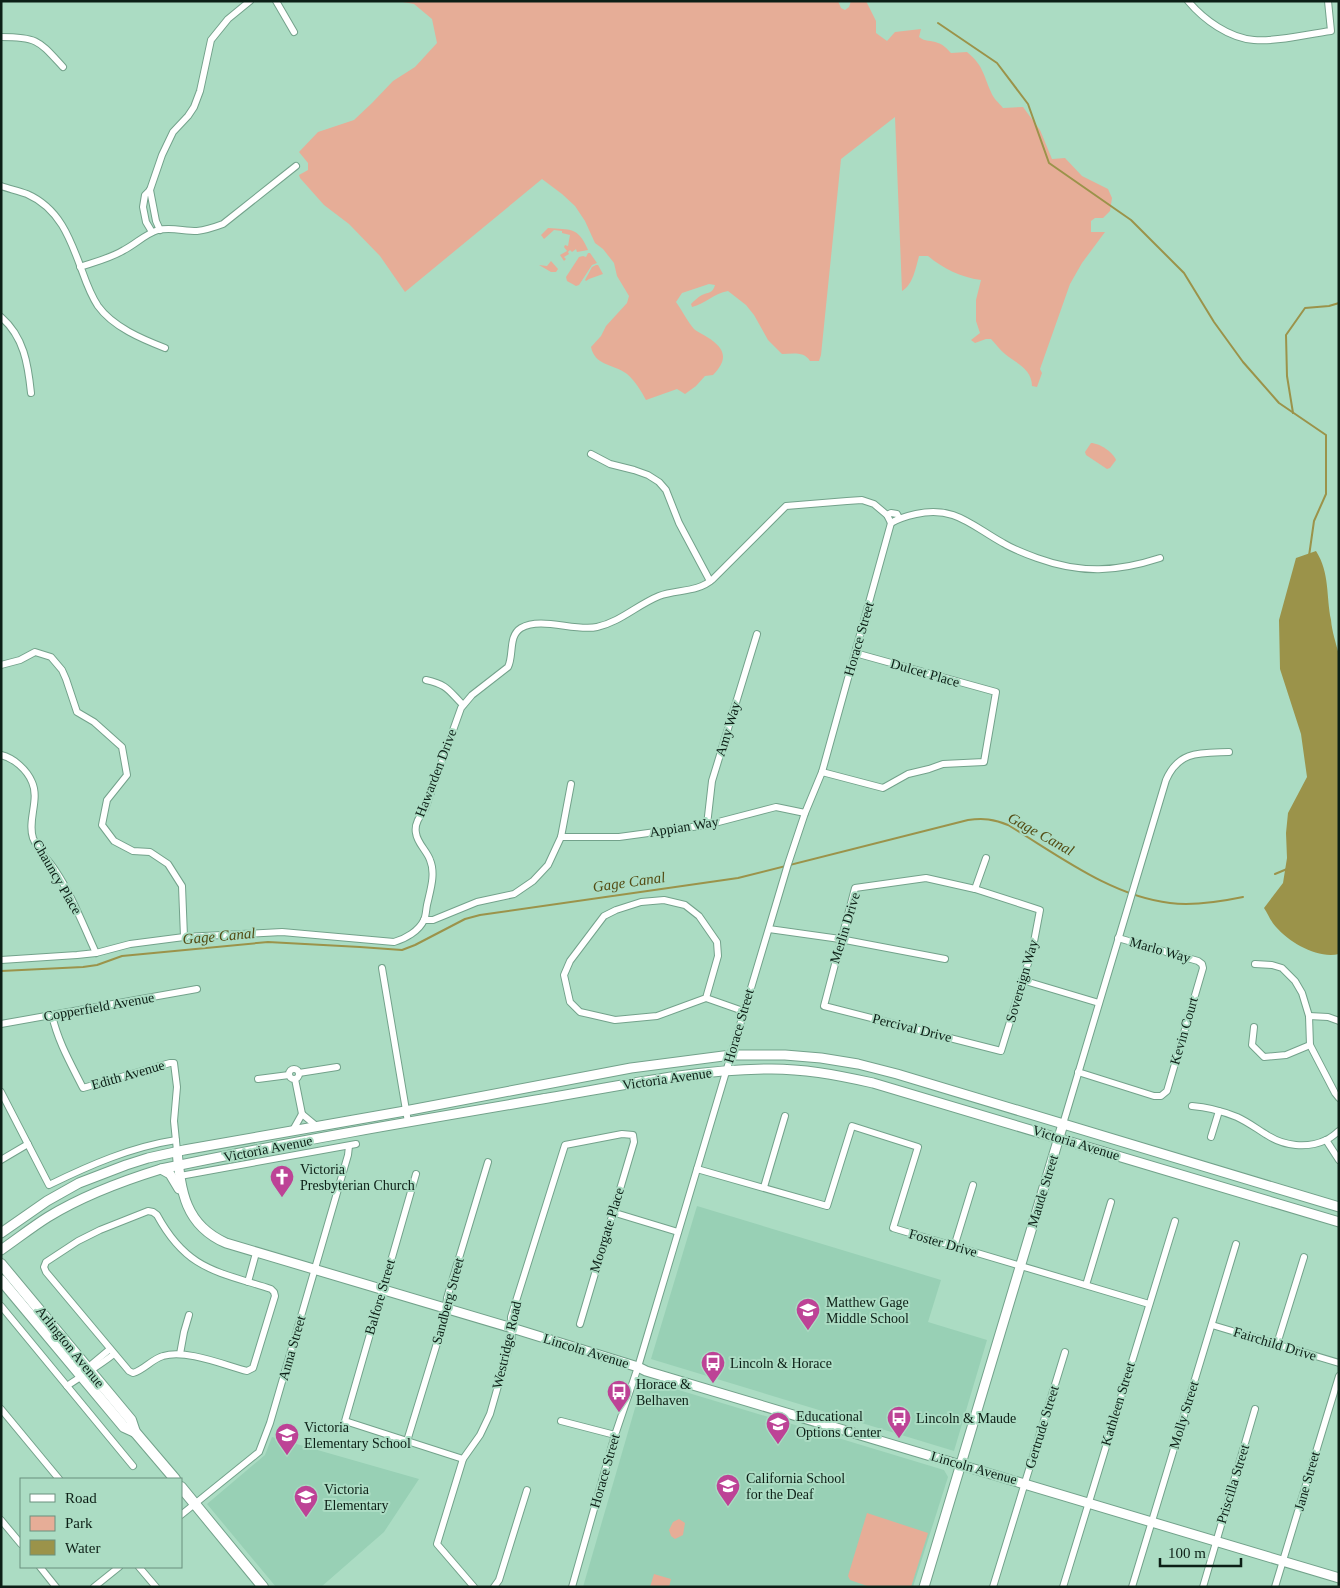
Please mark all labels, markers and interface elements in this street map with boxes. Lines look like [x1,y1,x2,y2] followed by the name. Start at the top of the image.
[841,600,877,678] street label: Horace Street
[889,656,961,690] street label: Dulcet Place
[713,700,743,758] street label: Amy Way
[412,727,460,819] street label: Hawarden Drive
[1005,809,1077,859] water label: Gage Canal
[648,814,720,840] street label: Appian Way
[30,837,84,917] street label: Chauncy Place
[592,869,666,895] water label: Gage Canal
[827,891,863,965] street label: Merlin Drive
[182,925,256,947] water label: Gage Canal
[1128,934,1192,966] street label: Marlo Way
[1003,938,1041,1024] street label: Sovereign Way
[721,987,757,1065] street label: Horace Street
[42,990,156,1024] street label: Copperfield Avenue
[1167,995,1201,1067] street label: Kevin Court
[871,1011,953,1045] street label: Percival Drive
[90,1057,166,1093] street label: Edith Avenue
[621,1065,713,1093] street label: Victoria Avenue
[1031,1123,1121,1163] street label: Victoria Avenue
[222,1133,314,1165] street label: Victoria Avenue
[1025,1153,1061,1229] street label: Maude Street
[300,1162,415,1193] place label: Victoria Presbyterian Church
[269,1164,295,1198] church icon: Victoria Presbyterian Church
[587,1186,627,1274] street label: Moorgate Place
[907,1226,979,1260] street label: Foster Drive
[429,1256,467,1346] street label: Sandberg Street
[362,1257,398,1337] street label: Balfore Street
[826,1295,909,1326] place label: Matthew Gage Middle School
[795,1297,821,1331] school or university icon: Matthew Gage Middle School
[490,1300,524,1390] street label: Westridge Road
[33,1304,107,1390] street label: Arlington Avenue
[276,1314,308,1382] street label: Anna Street
[1232,1324,1318,1364] street label: Fairchild Drive
[541,1331,631,1371] street label: Lincoln Avenue
[700,1350,726,1384] bus stop icon: Lincoln & Horace
[730,1356,832,1371] place label: Lincoln & Horace
[1098,1360,1138,1448] street label: Kathleen Street
[636,1377,691,1408] place label: Horace & Belhaven
[606,1379,632,1413] bus stop icon: Horace & Belhaven
[1167,1379,1201,1451] street label: Molly Street
[1022,1384,1062,1470] street label: Gertrude Street
[886,1405,912,1439] bus stop icon: Lincoln & Maude
[796,1409,881,1440] place label: Educational Options Center
[765,1411,791,1445] school or university icon: Educational Options Center
[916,1411,1016,1426] place label: Lincoln & Maude
[304,1420,411,1451] place label: Victoria Elementary School
[274,1422,300,1456] school or university icon: Victoria Elementary School
[587,1432,623,1510] street label: Horace Street
[1214,1442,1252,1525] street label: Priscilla Street
[929,1449,1019,1487] street label: Lincoln Avenue
[1291,1449,1323,1512] street label: Jane Street
[746,1471,845,1502] place label: California School for the Deaf
[715,1473,741,1507] school or university icon: California School for the Deaf
[20,1478,182,1568] legend
[324,1482,389,1513] place label: Victoria Elementary
[293,1484,319,1518] school or university icon: Victoria Elementary
[65,1490,97,1506] text: Road
[65,1515,93,1531] text: Park
[1160,1536,1241,1568] scale bar
[65,1540,100,1556] text: Water
[1168,1545,1206,1561] text: 100 m

